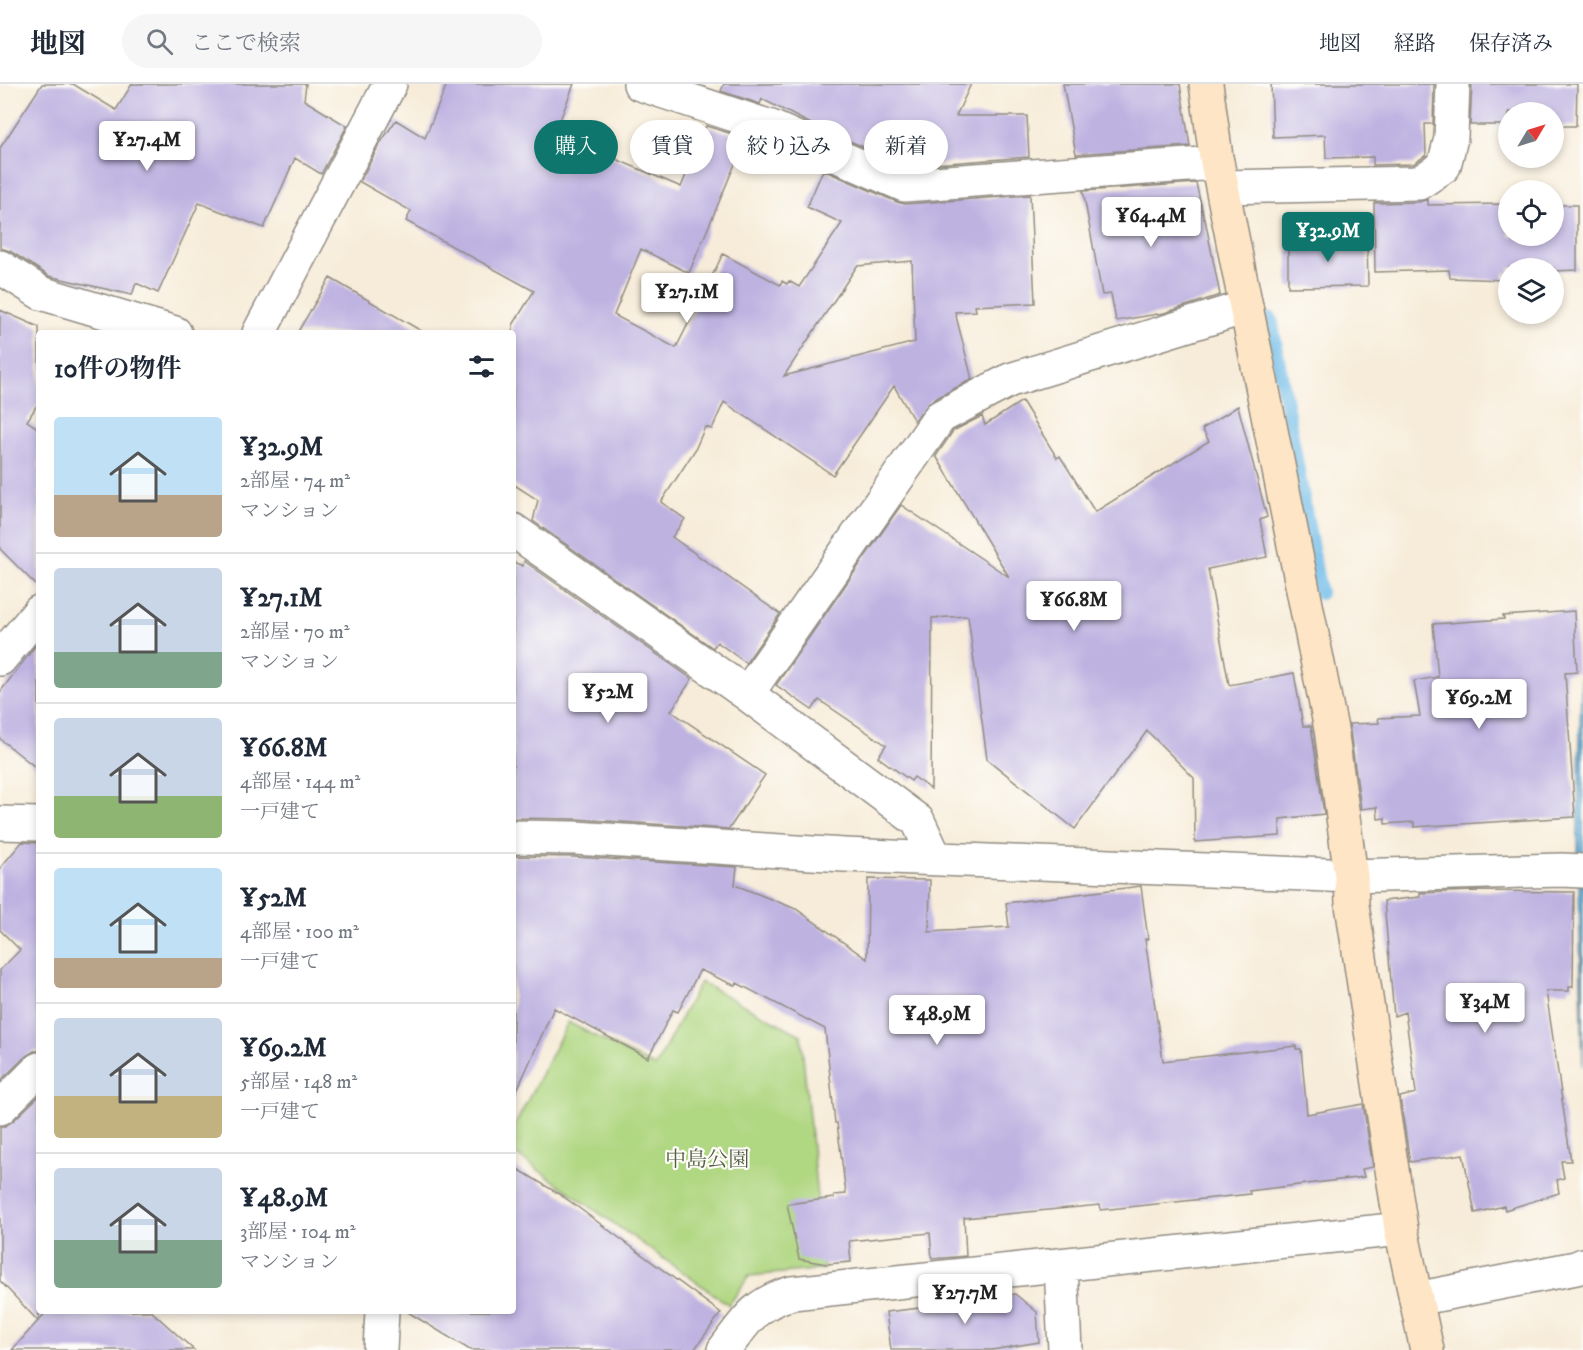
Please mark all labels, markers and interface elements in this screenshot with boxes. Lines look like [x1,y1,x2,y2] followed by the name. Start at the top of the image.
[122,14,542,68] search box
[143,25,176,58] icon: search
[30,27,86,62] text: 地図
[191,30,301,57] text: ここで検索
[1319,31,1361,57] text: 地図
[1394,31,1436,57] text: 経路
[1469,31,1553,57] text: 保存済み
[1498,102,1564,168] north arrow
[1498,102,1564,324] map controls
[534,120,618,174] chip: 購入
[630,120,714,174] chip: 賃貸
[726,120,852,174] chip: 絞り込み
[864,120,948,174] chip: 新着
[98,121,196,172] pin: ¥27.4M
[113,128,181,153] text: ¥27.4M
[1498,180,1564,246] button: locate
[1102,197,1200,248] pin: ¥64.4M
[1116,204,1186,229] text: ¥64.4M
[1279,212,1377,263] pin: ¥32.9M
[1296,219,1360,244] text: ¥32.9M
[1498,258,1564,324] button: layers
[638,273,736,324] pin: ¥27.1M
[655,280,719,305] text: ¥27.1M
[465,350,498,383] icon: filters
[54,353,181,386] text: 10件の物件
[240,431,323,464] text: ¥32.9M
[102,441,174,513] icon: home
[240,469,350,494] text: 2部屋 · 74 m²
[240,499,339,524] text: マンション
[1025,581,1123,632] pin: ¥66.8M
[240,582,323,615] text: ¥27.1M
[1040,588,1108,613] text: ¥66.8M
[102,592,174,664] icon: home
[240,620,350,645] text: 2部屋 · 70 m²
[240,650,339,675] text: マンション
[572,673,644,724] pin: ¥52M
[1430,679,1528,730] pin: ¥69.2M
[582,680,634,705] text: ¥52M
[1446,686,1512,711] text: ¥69.2M
[240,732,327,765] text: ¥66.8M
[102,742,174,814] icon: home
[240,770,360,795] text: 4部屋 · 144 m²
[240,800,320,825] text: 一戸建て
[240,882,307,915] text: ¥52M
[102,892,174,964] icon: home
[240,920,359,945] text: 4部屋 · 100 m²
[240,950,320,975] text: 一戸建て
[1449,983,1521,1034] pin: ¥34M
[1460,990,1510,1015] text: ¥34M
[888,995,986,1046] pin: ¥48.9M
[903,1002,971,1027] text: ¥48.9M
[240,1032,327,1065] text: ¥69.2M
[102,1042,174,1114] icon: home
[240,1070,357,1095] text: 5部屋 · 148 m²
[240,1100,320,1125] text: 一戸建て
[665,1147,749,1173] park label: 中島公園
[240,1182,328,1215] text: ¥48.9M
[102,1192,174,1264] icon: home
[240,1220,356,1245] text: 3部屋 · 104 m²
[240,1250,339,1275] text: マンション
[916,1274,1014,1325] pin: ¥27.7M
[932,1281,998,1306] text: ¥27.7M

